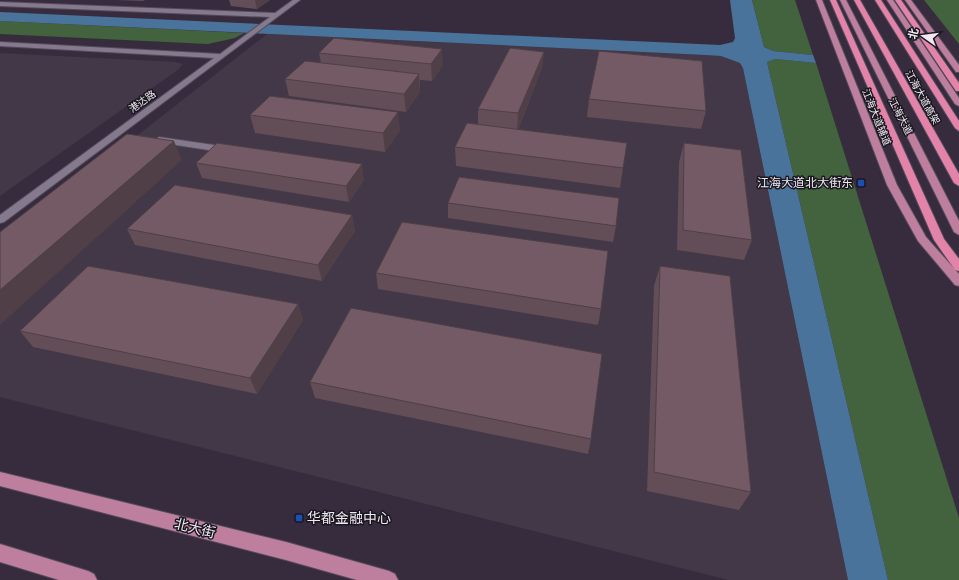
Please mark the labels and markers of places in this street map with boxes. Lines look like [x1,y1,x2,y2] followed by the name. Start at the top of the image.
[757,175,853,189] place label: 江海大道北大街东
[856,178,866,188] marker: 江海大道北大街东
[307,509,391,526] place label: 华都金融中心
[294,513,304,523] marker: 华都金融中心

